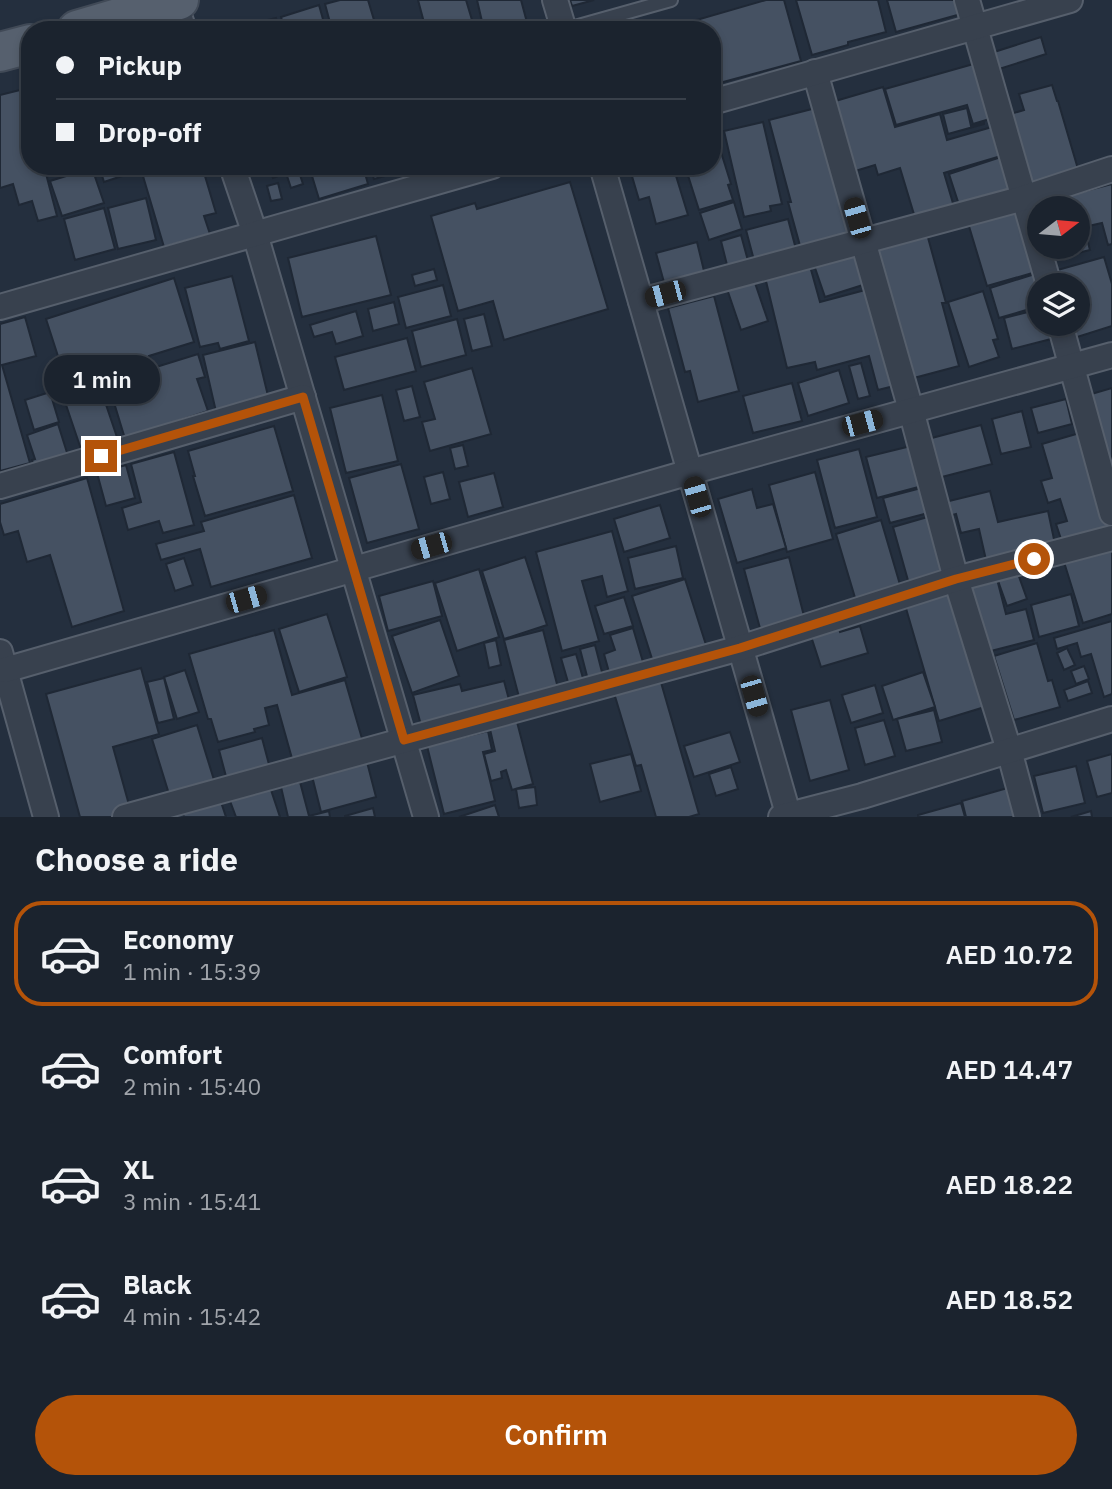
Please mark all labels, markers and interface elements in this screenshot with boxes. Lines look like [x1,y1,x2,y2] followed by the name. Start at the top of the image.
[98,48,182,82] text: Pickup
[98,115,201,149] text: Drop-off
[842,195,873,241] car
[1027,196,1090,259] north arrow
[1027,196,1090,336] map controls
[1027,273,1090,336] button: layers
[642,278,689,310] car
[43,354,159,404] callout: 1 min
[72,364,132,394] text: 1 min
[839,407,886,439] car
[85,440,117,472] route end
[682,474,713,520] car
[408,530,455,562] car
[1018,543,1050,575] route start
[223,583,270,615] car
[739,673,770,719] car
[35,838,238,880] text: Choose a ride
[39,922,102,985] icon: car
[123,922,234,956] text: Economy
[946,937,1073,971] text: AED 10.72
[123,956,261,986] text: 1 min · 15:39
[39,1037,102,1100] icon: car
[123,1037,222,1071] text: Comfort
[946,1052,1073,1086] text: AED 14.47
[123,1071,261,1101] text: 2 min · 15:40
[39,1152,102,1215] icon: car
[123,1152,154,1186] text: XL
[946,1167,1073,1201] text: AED 18.22
[123,1186,261,1216] text: 3 min · 15:41
[39,1267,102,1330] icon: car
[123,1267,191,1301] text: Black
[946,1282,1073,1316] text: AED 18.52
[123,1301,261,1331] text: 4 min · 15:42
[35,1395,1077,1475] button: Confirm

